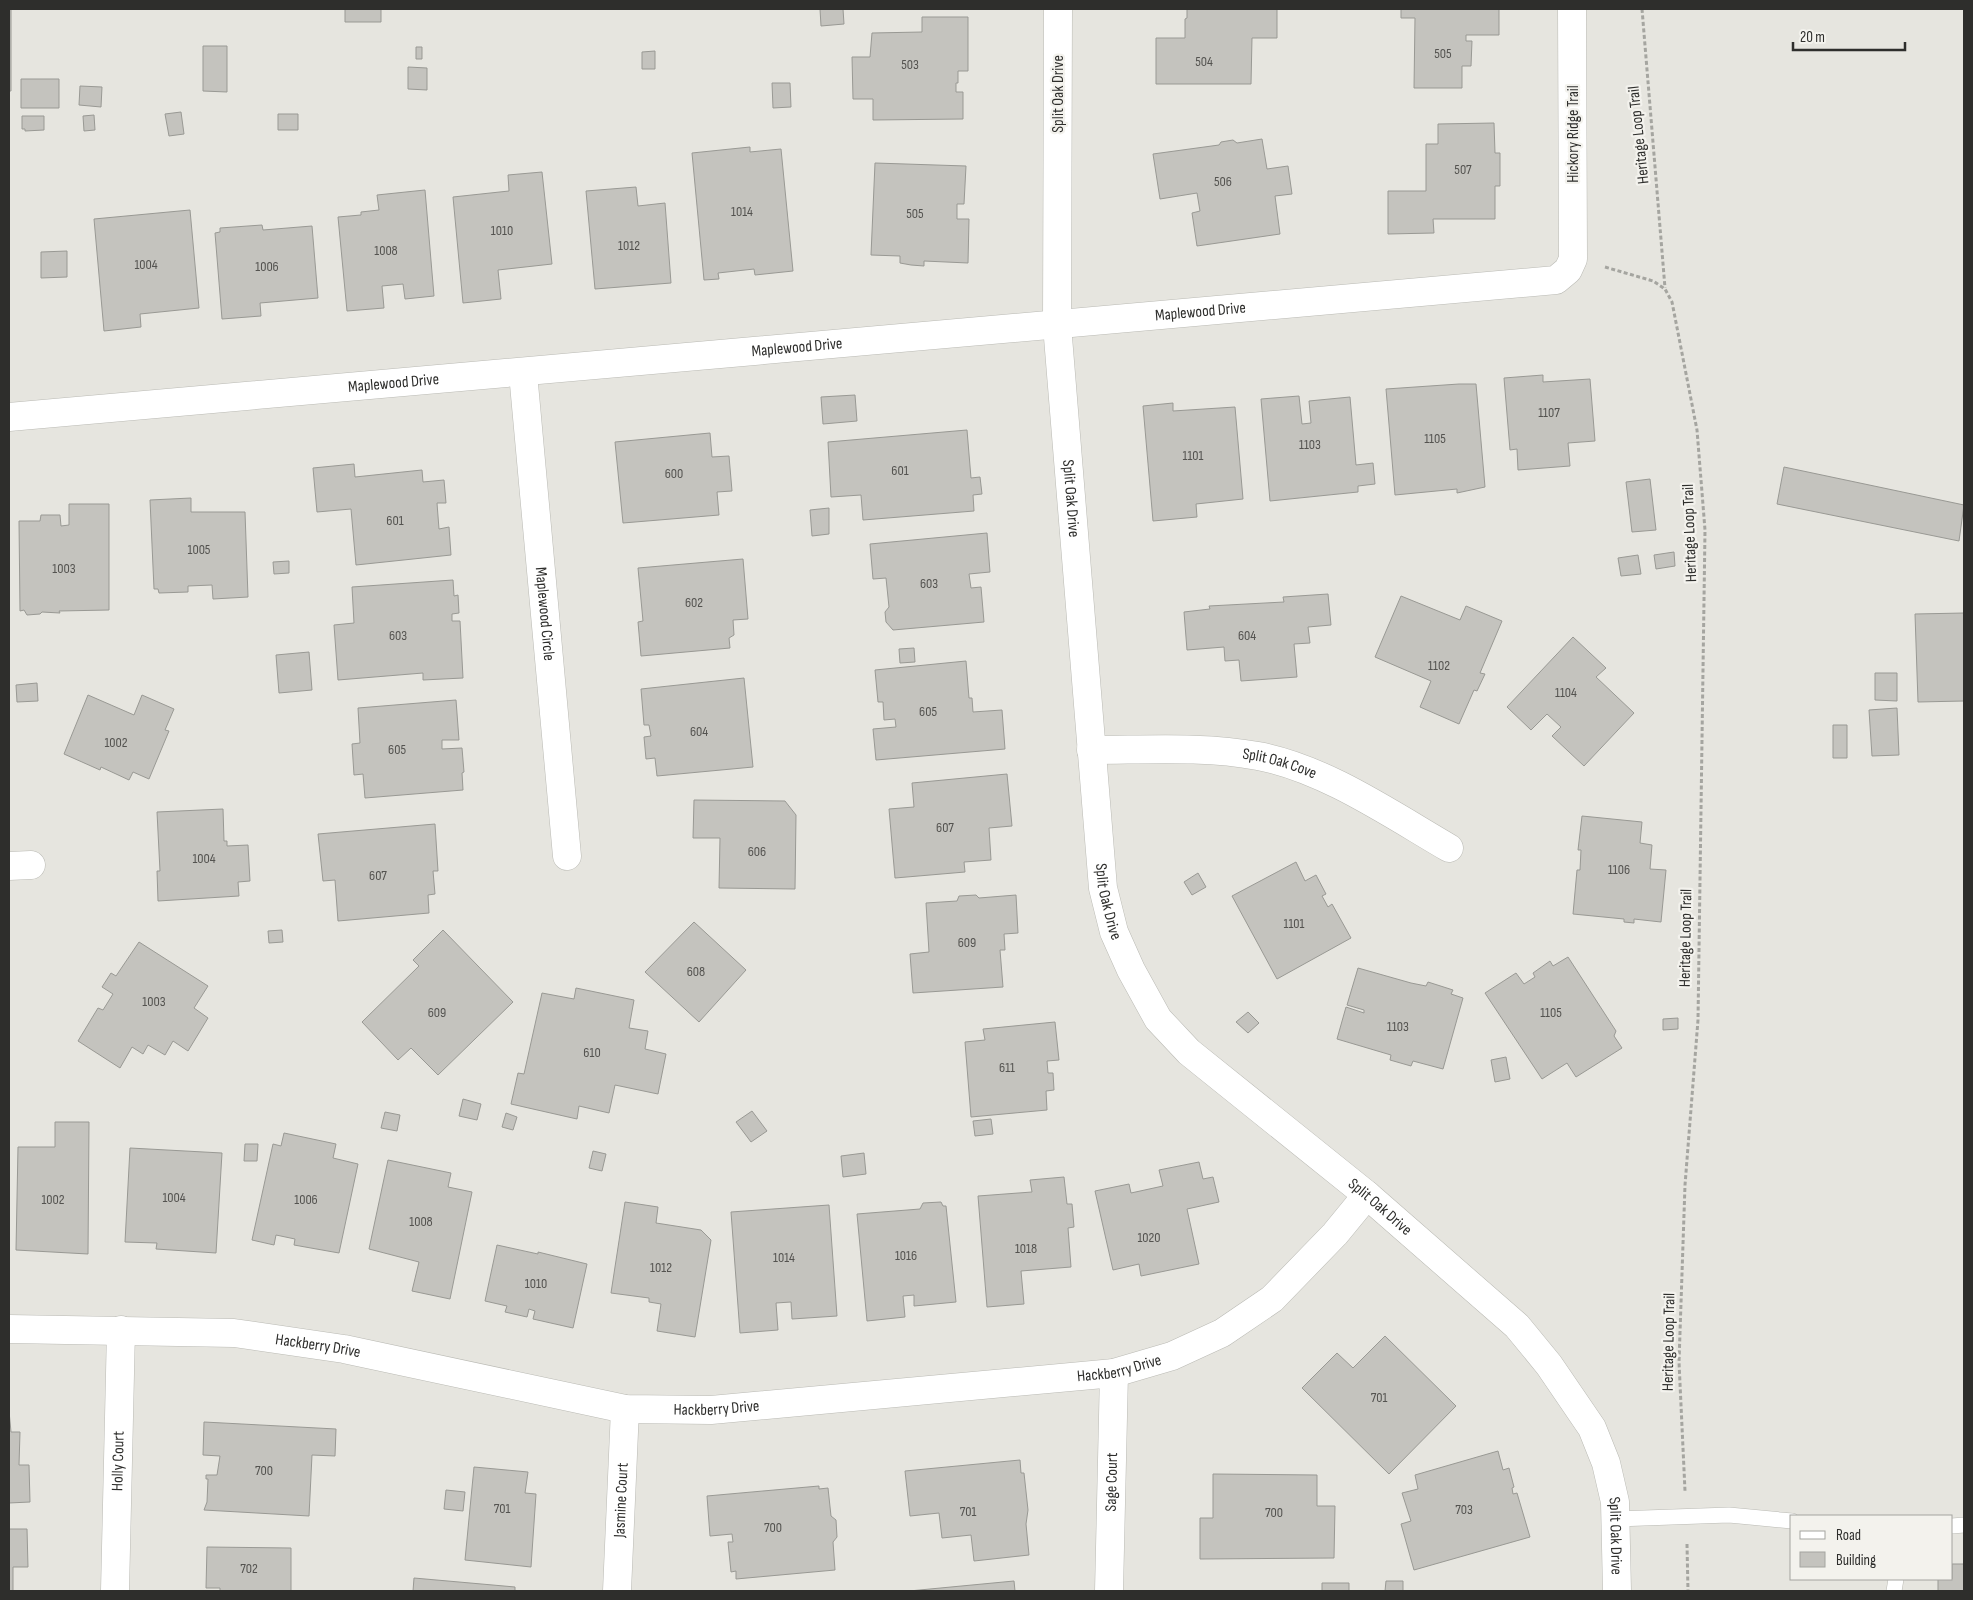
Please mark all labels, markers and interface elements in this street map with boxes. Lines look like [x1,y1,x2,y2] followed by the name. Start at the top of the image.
[1793,20,1906,52] scale bar
[1800,28,1825,47] text: 20 m
[1434,45,1452,62] house number: 505
[1195,53,1213,70] house number: 504
[1049,55,1068,133] street label: Split Oak Drive
[901,56,919,73] house number: 503
[1564,85,1583,183] street label: Hickory Ridge Trail
[1624,85,1654,185] street label: Heritage Loop Trail
[1454,161,1472,178] house number: 507
[1214,173,1232,190] house number: 506
[731,203,753,220] house number: 1014
[906,205,924,222] house number: 505
[491,222,513,239] house number: 1010
[618,237,640,254] house number: 1012
[374,242,398,259] house number: 1008
[134,256,158,273] house number: 1004
[255,258,279,275] house number: 1006
[1154,298,1247,325] street label: Maplewood Drive
[751,334,843,361] street label: Maplewood Drive
[347,369,440,396] street label: Maplewood Drive
[1538,404,1560,421] house number: 1107
[1424,430,1446,447] house number: 1105
[1299,436,1321,453] house number: 1103
[1183,447,1204,464] house number: 1101
[1059,459,1084,538] street label: Split Oak Drive
[891,462,909,479] house number: 601
[665,465,683,482] house number: 600
[1679,484,1701,582] street label: Heritage Loop Trail
[386,512,404,529] house number: 601
[187,541,211,558] house number: 1005
[52,560,76,577] house number: 1003
[531,566,559,662] street label: Maplewood Circle
[920,575,938,592] house number: 603
[685,594,703,611] house number: 602
[389,627,407,644] house number: 603
[1238,627,1256,644] house number: 604
[1428,657,1450,674] house number: 1102
[1555,684,1577,701] house number: 1104
[919,703,937,720] house number: 605
[690,723,708,740] house number: 604
[104,734,128,751] house number: 1002
[388,741,406,758] house number: 605
[1241,744,1320,783] street label: Split Oak Cove
[936,819,954,836] house number: 607
[748,843,766,860] house number: 606
[192,850,216,867] house number: 1004
[1608,861,1630,878] house number: 1106
[1092,863,1126,943] street label: Split Oak Drive
[369,867,387,884] house number: 607
[1676,889,1696,987] street label: Heritage Loop Trail
[1284,915,1305,932] house number: 1101
[958,934,976,951] house number: 609
[687,963,705,980] house number: 608
[142,993,166,1010] house number: 1003
[428,1004,446,1021] house number: 609
[1540,1004,1562,1021] house number: 1105
[1387,1018,1409,1035] house number: 1103
[583,1044,601,1061] house number: 610
[999,1059,1015,1076] house number: 611
[1344,1174,1416,1239] street label: Split Oak Drive
[162,1189,186,1206] house number: 1004
[41,1191,65,1208] house number: 1002
[294,1191,318,1208] house number: 1006
[409,1213,433,1230] house number: 1008
[1137,1229,1161,1246] house number: 1020
[1015,1240,1037,1257] house number: 1018
[895,1247,917,1264] house number: 1016
[773,1249,795,1266] house number: 1014
[650,1259,672,1276] house number: 1012
[525,1275,547,1292] house number: 1010
[1659,1293,1679,1391] street label: Heritage Loop Trail
[274,1330,362,1362] street label: Hackberry Drive
[1076,1350,1163,1386] street label: Hackberry Drive
[1371,1389,1387,1406] house number: 701
[673,1396,760,1420] street label: Hackberry Drive
[108,1431,128,1491] street label: Holly Court
[1101,1452,1122,1512] street label: Sage Court
[255,1462,273,1479] house number: 700
[610,1462,632,1539] street label: Jasmine Court
[1605,1495,1626,1575] street label: Split Oak Drive
[494,1500,510,1517] house number: 701
[1455,1501,1473,1518] house number: 703
[960,1503,976,1520] house number: 701
[1265,1504,1283,1521] house number: 700
[1790,1515,1953,1580] legend
[764,1519,782,1536] house number: 700
[1836,1526,1861,1545] text: Road
[1836,1551,1876,1570] text: Building
[240,1560,258,1577] house number: 702

